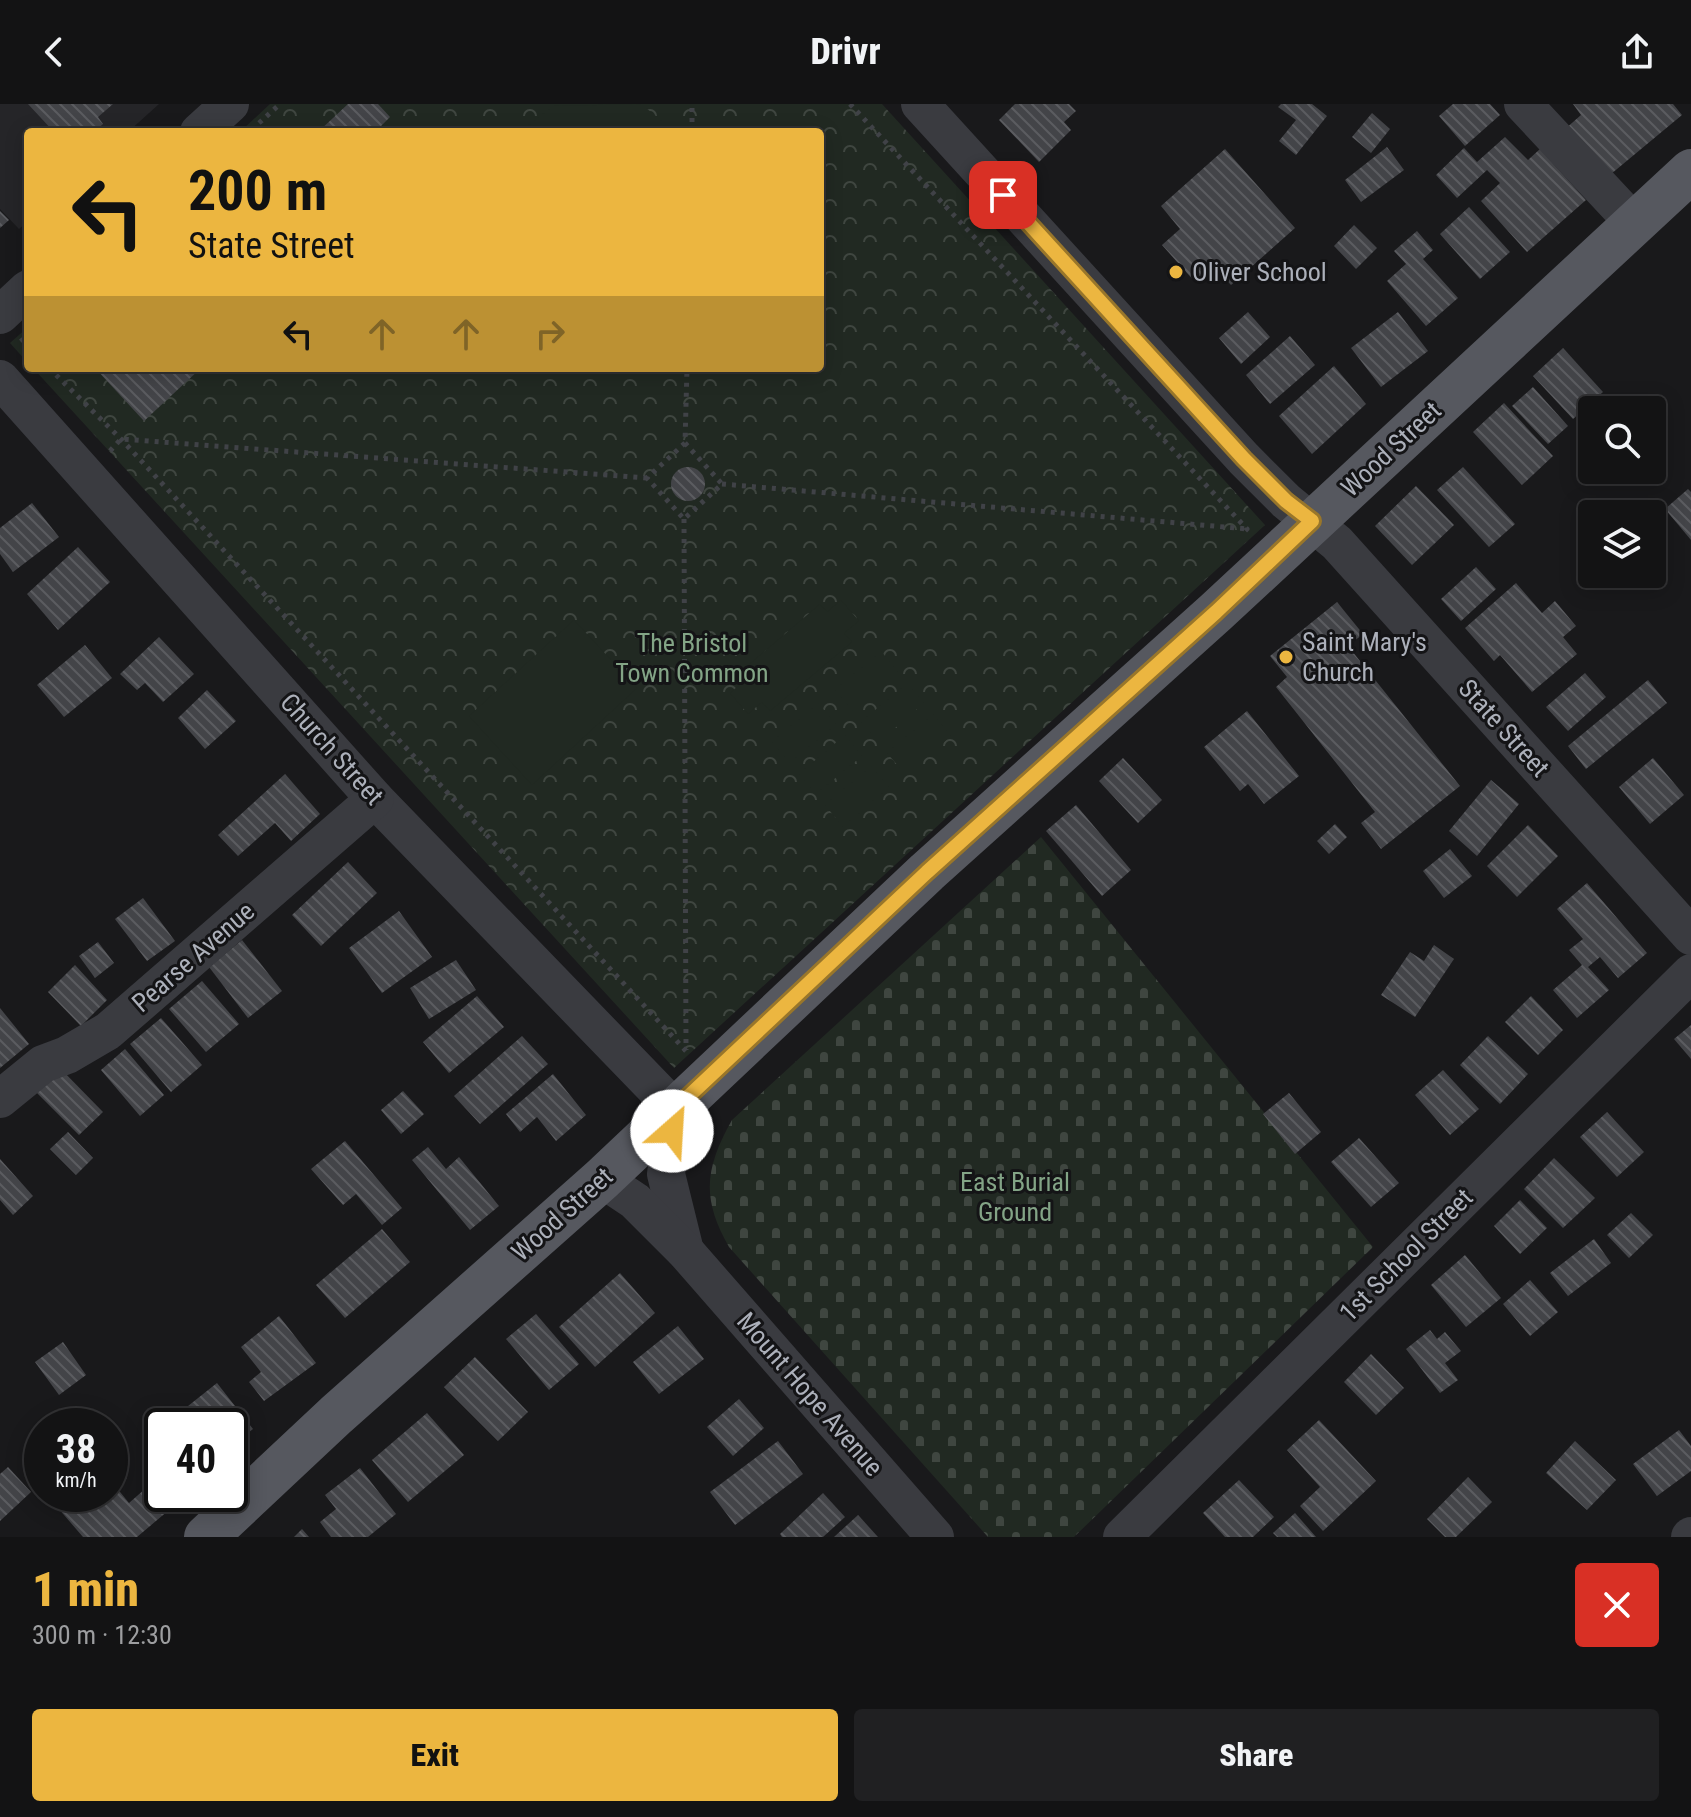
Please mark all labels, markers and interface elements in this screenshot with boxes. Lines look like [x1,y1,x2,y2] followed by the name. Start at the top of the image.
[32,30,76,74] icon: back
[1615,30,1659,74] icon: share
[810,31,881,73] text: Drivr
[188,158,327,224] text: 200 m
[56,160,160,264] icon: left
[969,161,1037,229] pin
[981,173,1025,217] icon: arrive
[188,225,355,267] text: State Street
[1192,257,1327,287] place label: Oliver School
[1167,263,1185,281] marker: Oliver School
[276,312,320,356] icon: left
[360,312,404,356] icon: ahead
[444,312,488,356] icon: ahead
[528,312,572,356] icon: right
[1335,395,1447,503] street label: Wood Street
[1578,396,1666,588] map controls
[1578,396,1666,484] button: search
[1578,500,1666,588] button: layers
[1302,627,1427,687] place label: Saint Mary's Church
[615,628,769,688] park label: The Bristol Town Common
[1277,648,1295,666] marker: Saint Mary's Church
[1453,673,1555,783] street label: State Street
[274,687,390,811] street label: Church Street
[126,896,260,1018] street label: Pearse Avenue
[630,1089,714,1173] position arrow
[505,1161,619,1267] street label: Wood Street
[960,1167,1070,1227] park label: East Burial Ground
[1333,1182,1479,1328] street label: 1st School Street
[731,1306,889,1482] street label: Mount Hope Avenue
[144,1408,248,1512] speed limit sign: 40
[56,1426,96,1473] text: 38
[55,1468,97,1492] text: km/h
[32,1561,139,1618] text: 1 min
[1575,1563,1659,1647] button: close
[32,1620,172,1650] text: 300 m · 12:30
[32,1709,838,1801] button: Exit
[854,1709,1659,1801] button: Share

